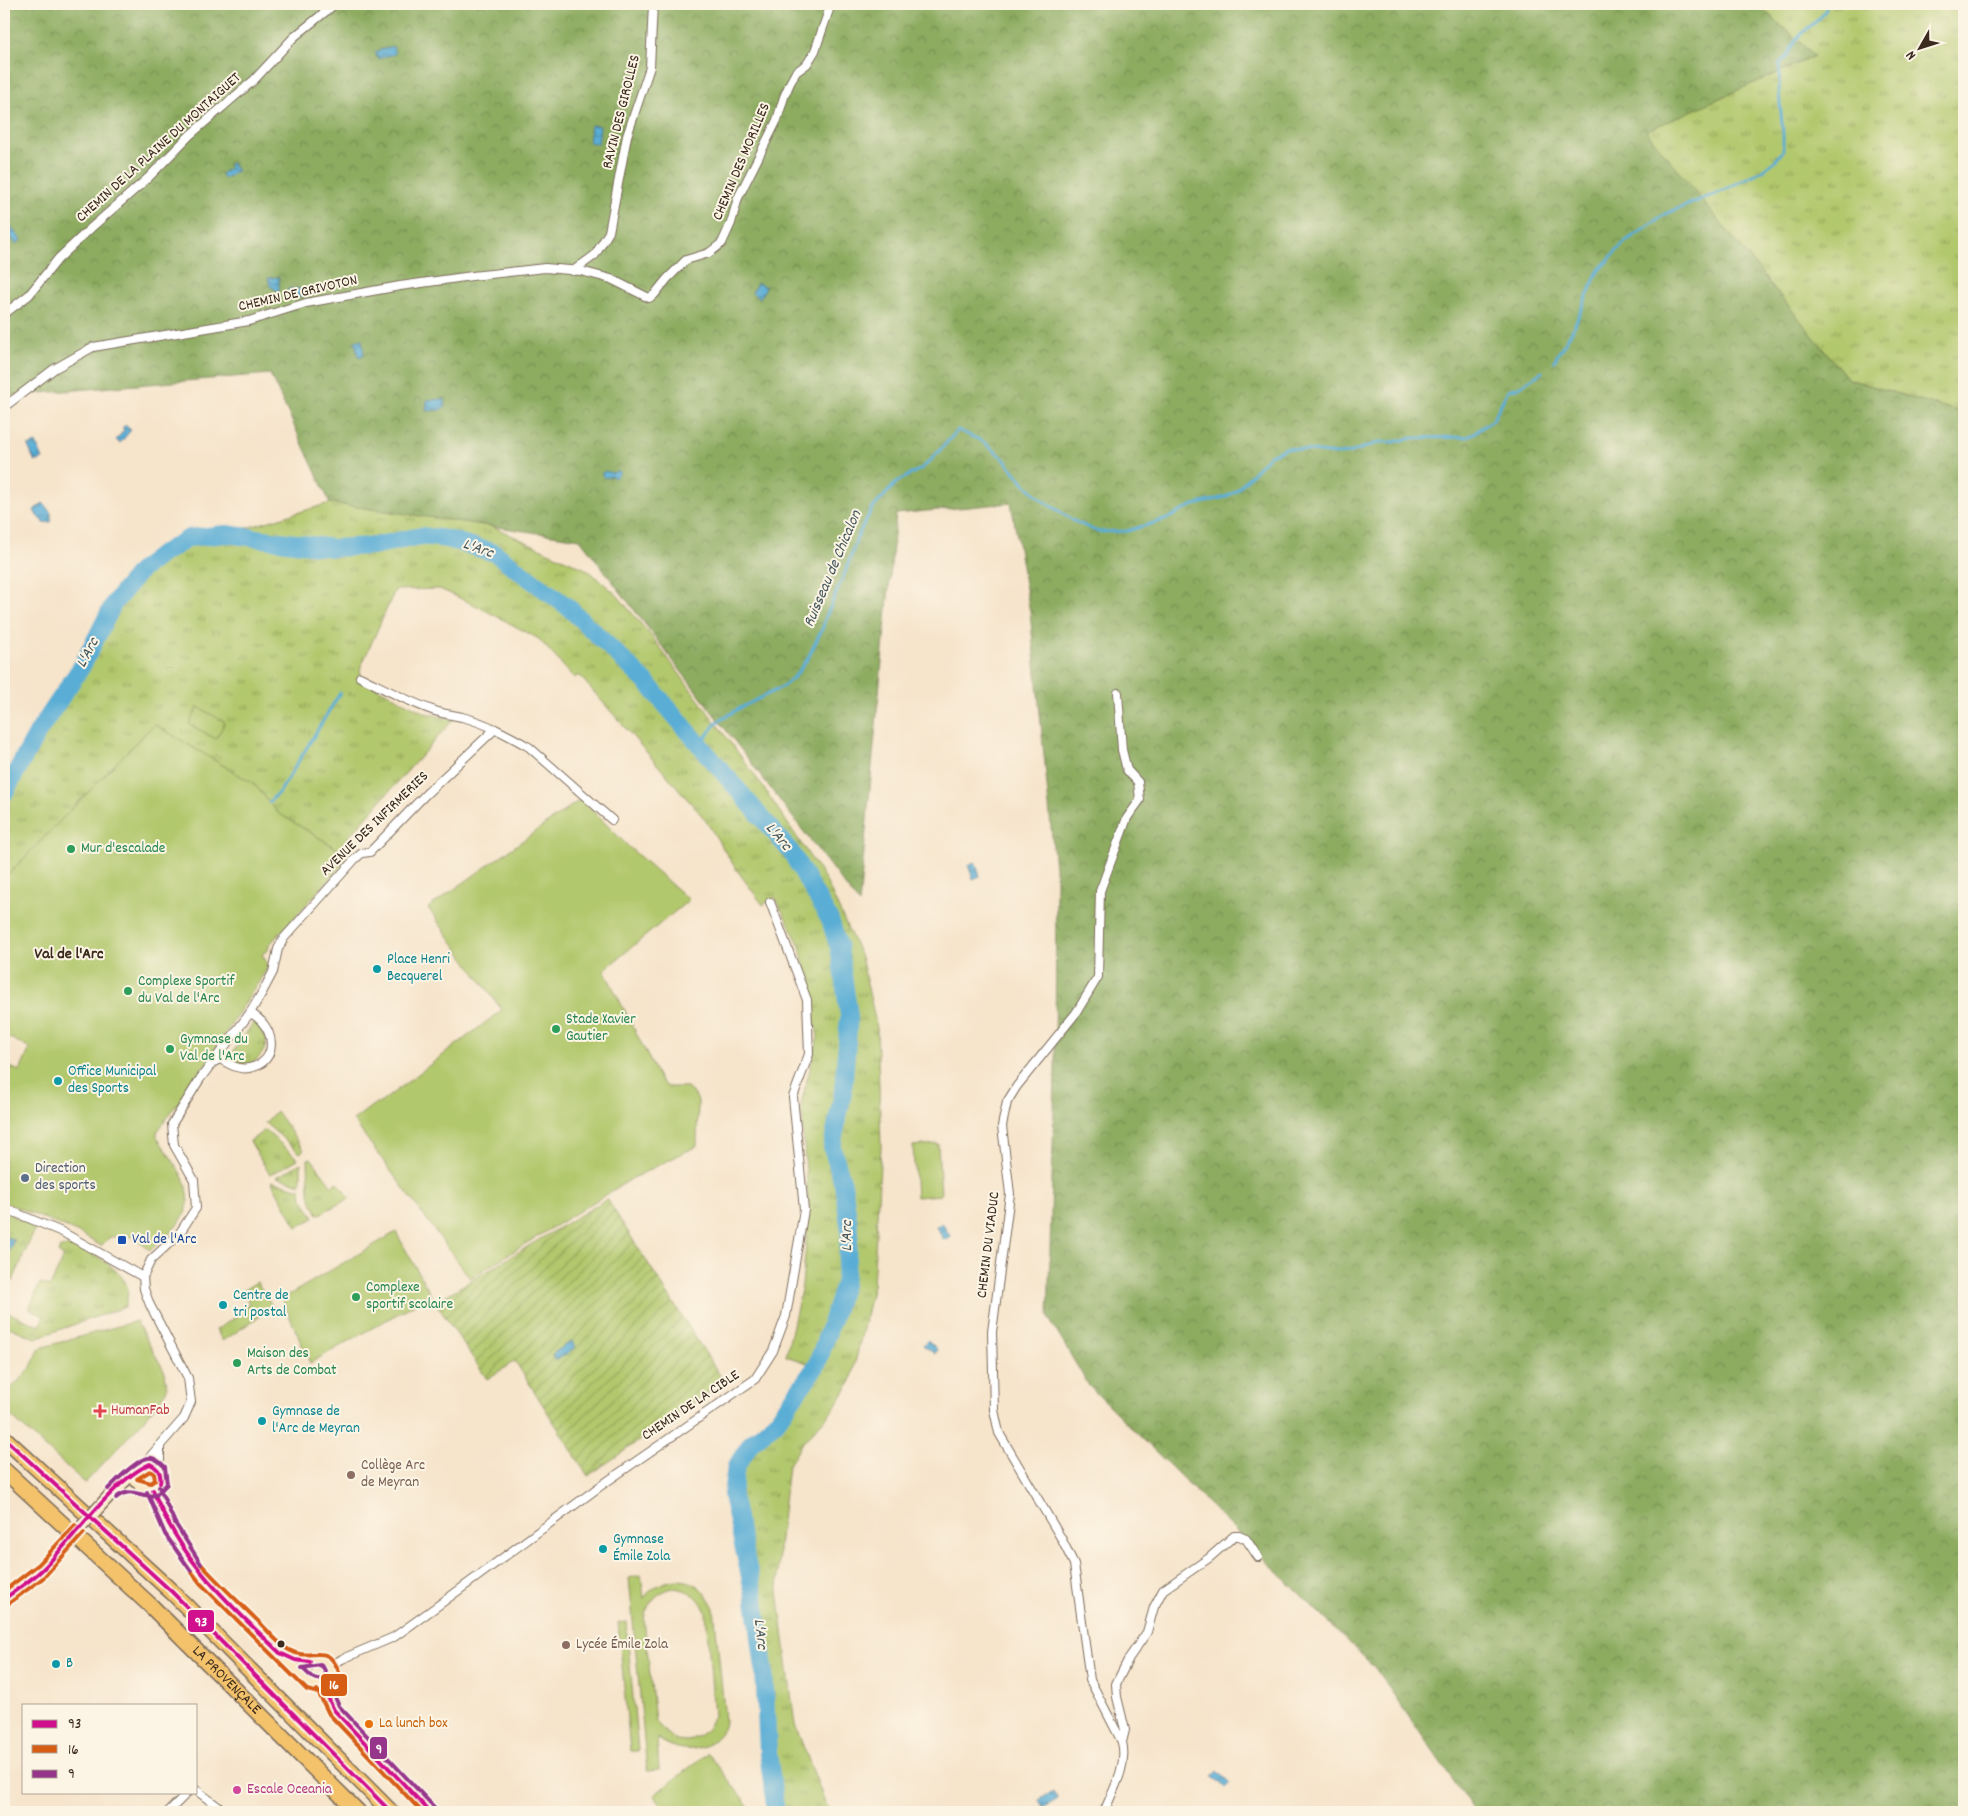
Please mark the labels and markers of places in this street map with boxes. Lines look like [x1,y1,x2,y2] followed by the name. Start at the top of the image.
[81,838,166,860] place label: Mur d'escalade
[65,843,77,855] marker: Mur d'escalade
[387,949,450,988] place label: Place Henri Becquerel
[371,963,383,975] marker: Place Henri Becquerel
[138,971,235,1010] place label: Complexe Sportif du Val de l'Arc
[122,985,134,997] marker: Complexe Sportif du Val de l'Arc
[566,1009,636,1048] place label: Stade Xavier Gautier
[550,1023,562,1035] marker: Stade Xavier Gautier
[180,1029,248,1068] place label: Gymnase du Val de l'Arc
[164,1043,176,1055] marker: Gymnase du Val de l'Arc
[68,1061,157,1100] place label: Office Municipal des Sports
[52,1075,64,1087] marker: Office Municipal des Sports
[35,1158,96,1197] place label: Direction des sports
[19,1172,31,1184] marker: Direction des sports
[132,1229,197,1251] place label: Val de l'Arc
[116,1234,128,1246] marker: Val de l'Arc
[366,1277,453,1316] place label: Complexe sportif scolaire
[233,1285,289,1324] place label: Centre de tri postal
[350,1291,362,1303] marker: Complexe sportif scolaire
[217,1299,229,1311] marker: Centre de tri postal
[247,1343,337,1382] place label: Maison des Arts de Combat
[231,1357,243,1369] marker: Maison des Arts de Combat
[111,1400,170,1422] place label: HumanFab
[272,1401,360,1440] place label: Gymnase de l'Arc de Meyran
[93,1404,107,1418] marker: HumanFab
[256,1415,268,1427] marker: Gymnase de l'Arc de Meyran
[361,1455,425,1494] place label: Collège Arc de Meyran
[345,1469,357,1481] marker: Collège Arc de Meyran
[613,1529,671,1568] place label: Gymnase Émile Zola
[597,1543,609,1555] marker: Gymnase Émile Zola
[576,1634,669,1656] place label: Lycée Émile Zola
[276,1639,286,1649] unlabelled marker
[560,1639,572,1651] marker: Lycée Émile Zola
[66,1653,73,1675] place label: B
[50,1658,62,1670] marker: B
[379,1713,448,1735] place label: La lunch box
[363,1718,375,1730] marker: La lunch box
[247,1779,333,1801] place label: Escale Oceania
[231,1784,243,1796] marker: Escale Oceania

